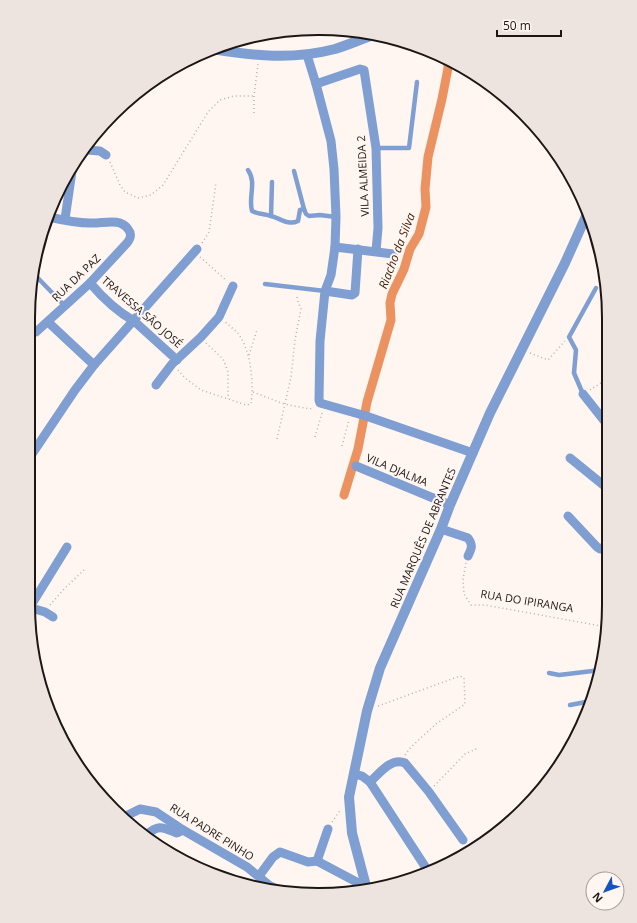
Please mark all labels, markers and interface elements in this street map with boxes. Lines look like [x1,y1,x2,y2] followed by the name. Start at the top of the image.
[497,12,561,38] scale bar
[503,17,531,34] text: 50 m
[353,135,372,217] street label: VILA ALMEIDA 2
[374,210,419,291] water label: Riacho da Silva
[48,251,103,305] street label: RUA DA PAZ
[99,272,186,351] street label: TRAVESSA SÃO JOSÉ
[364,450,430,489] street label: VILA DJALMA
[386,465,459,610] street label: RUA MARQUÊS DE ABRANTES
[480,586,575,615] street label: RUA DO IPIRANGA
[167,800,257,864] street label: RUA PADRE PINHO
[585,871,625,911] north arrow
[588,890,606,906] text: N

